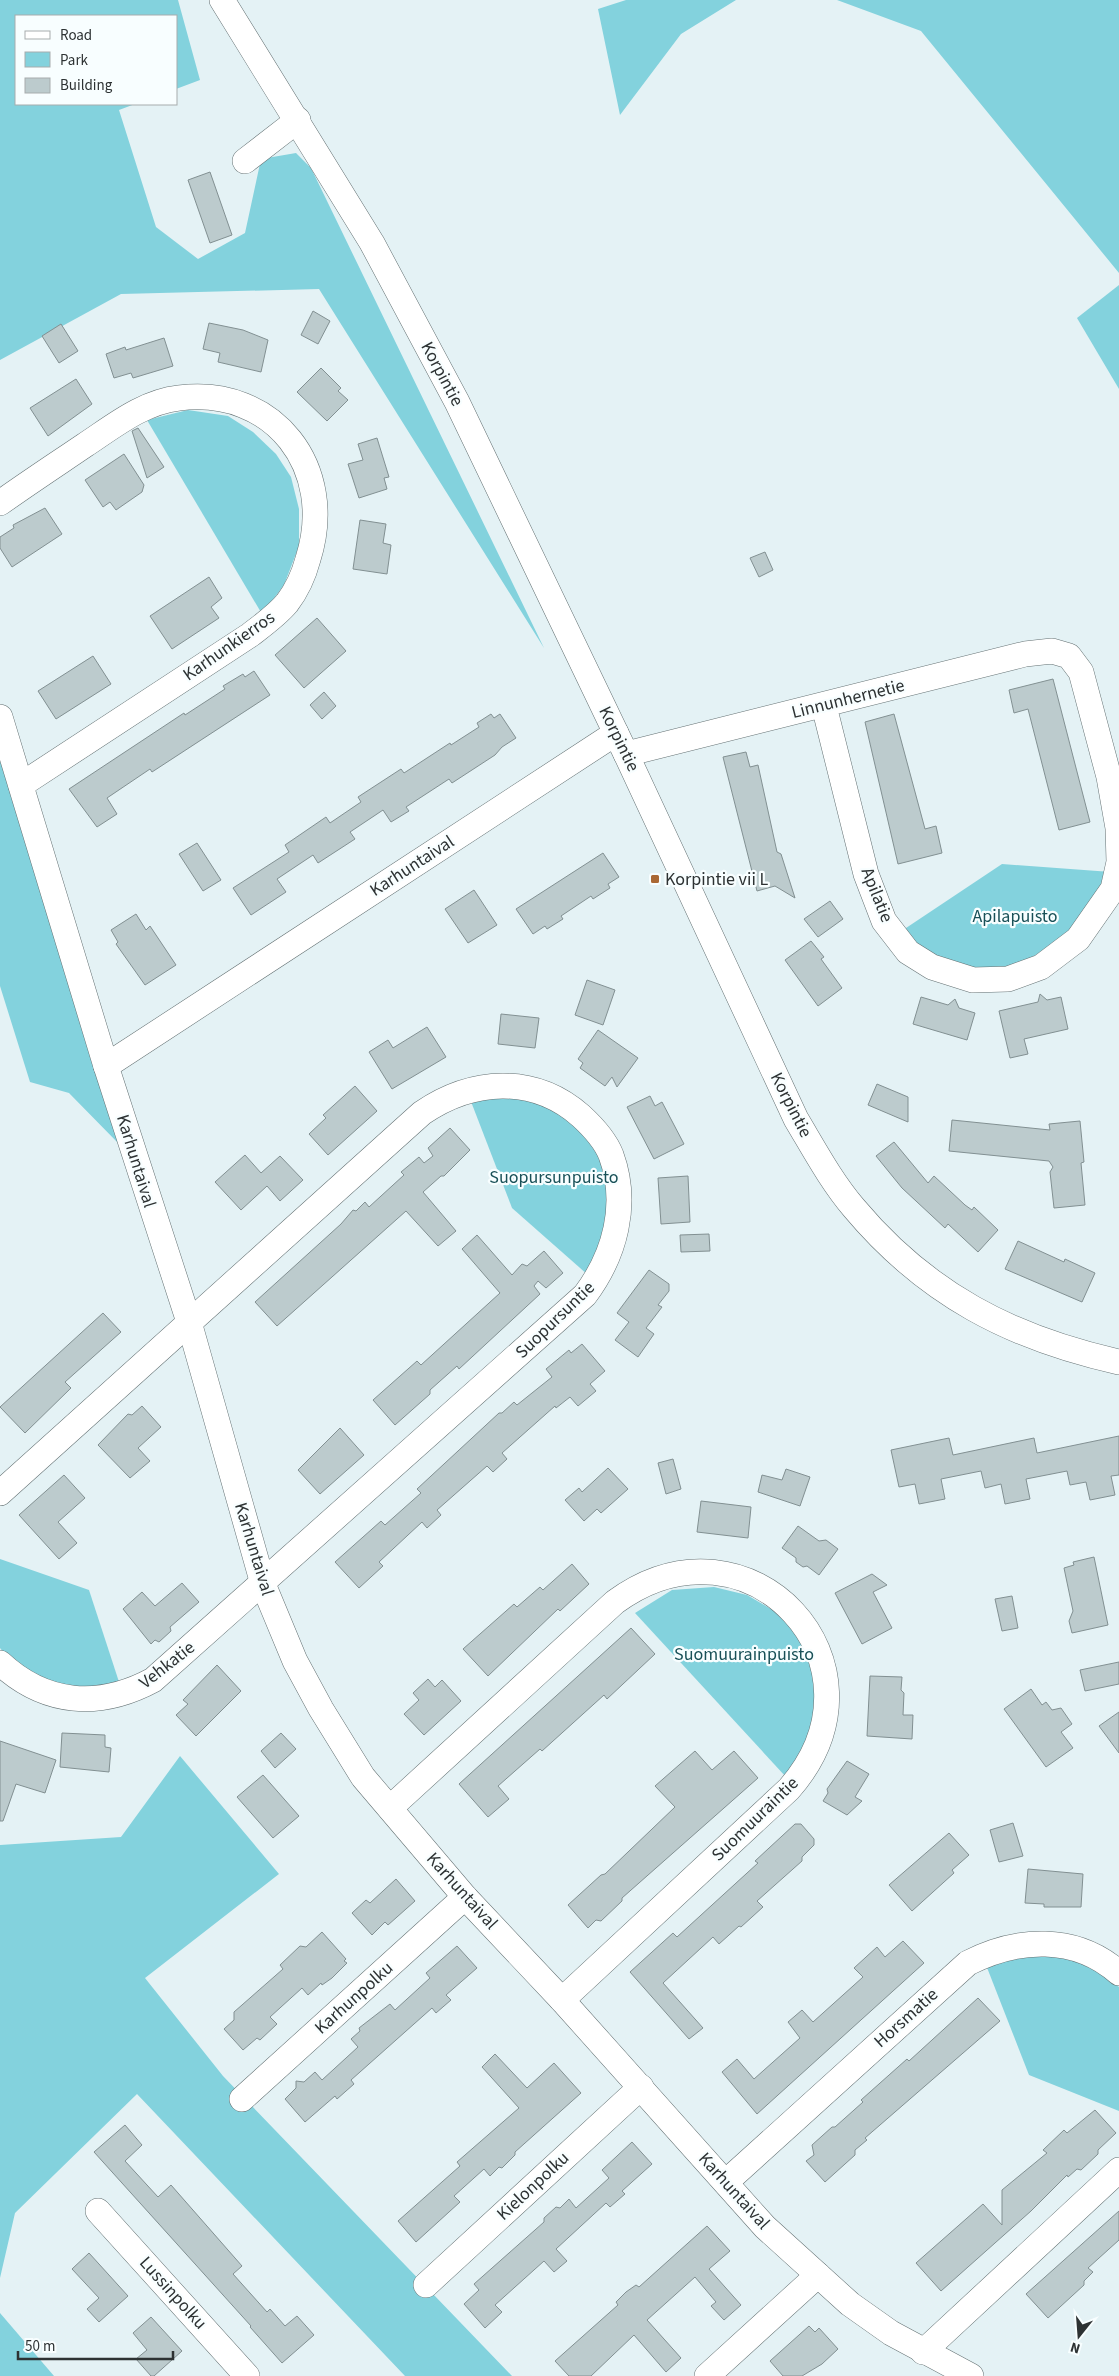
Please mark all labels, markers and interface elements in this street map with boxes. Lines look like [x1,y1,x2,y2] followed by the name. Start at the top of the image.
[15,15,178,105] legend
[60,25,92,46] text: Road
[60,50,89,71] text: Park
[60,75,113,96] text: Building
[415,337,469,411] street label: Korpintie
[178,605,280,687] street label: Karhunkierros
[789,673,907,725] street label: Linnunhernetie
[592,702,646,776] street label: Korpintie
[365,829,459,903] street label: Karhuntaival
[855,864,899,926] street label: Apilatie
[665,867,768,892] place label: Korpintie vii L
[649,873,661,885] marker: Korpintie vii L
[973,904,1057,929] park label: Apilapuisto
[764,1068,818,1142] street label: Korpintie
[110,1111,162,1211] street label: Karhuntaival
[489,1165,619,1190] park label: Suopursunpuisto
[510,1276,600,1364] street label: Suopursuntie
[228,1499,280,1599] street label: Karhuntaival
[134,1635,200,1695] street label: Vehkatie
[674,1642,814,1667] park label: Suomuurainpuisto
[706,1771,804,1867] street label: Suomuuraintie
[421,1847,503,1935] street label: Karhuntaival
[309,1956,399,2040] street label: Karhunpolku
[869,1982,944,2054] street label: Horsmatie
[491,2146,575,2226] street label: Kielonpolku
[693,2147,775,2235] street label: Karhuntaival
[133,2251,213,2335] street label: Lussinpolku
[1054,2311,1104,2361] north arrow
[18,2328,172,2360] scale bar
[25,2336,55,2357] text: 50 m
[1068,2337,1083,2358] text: N

